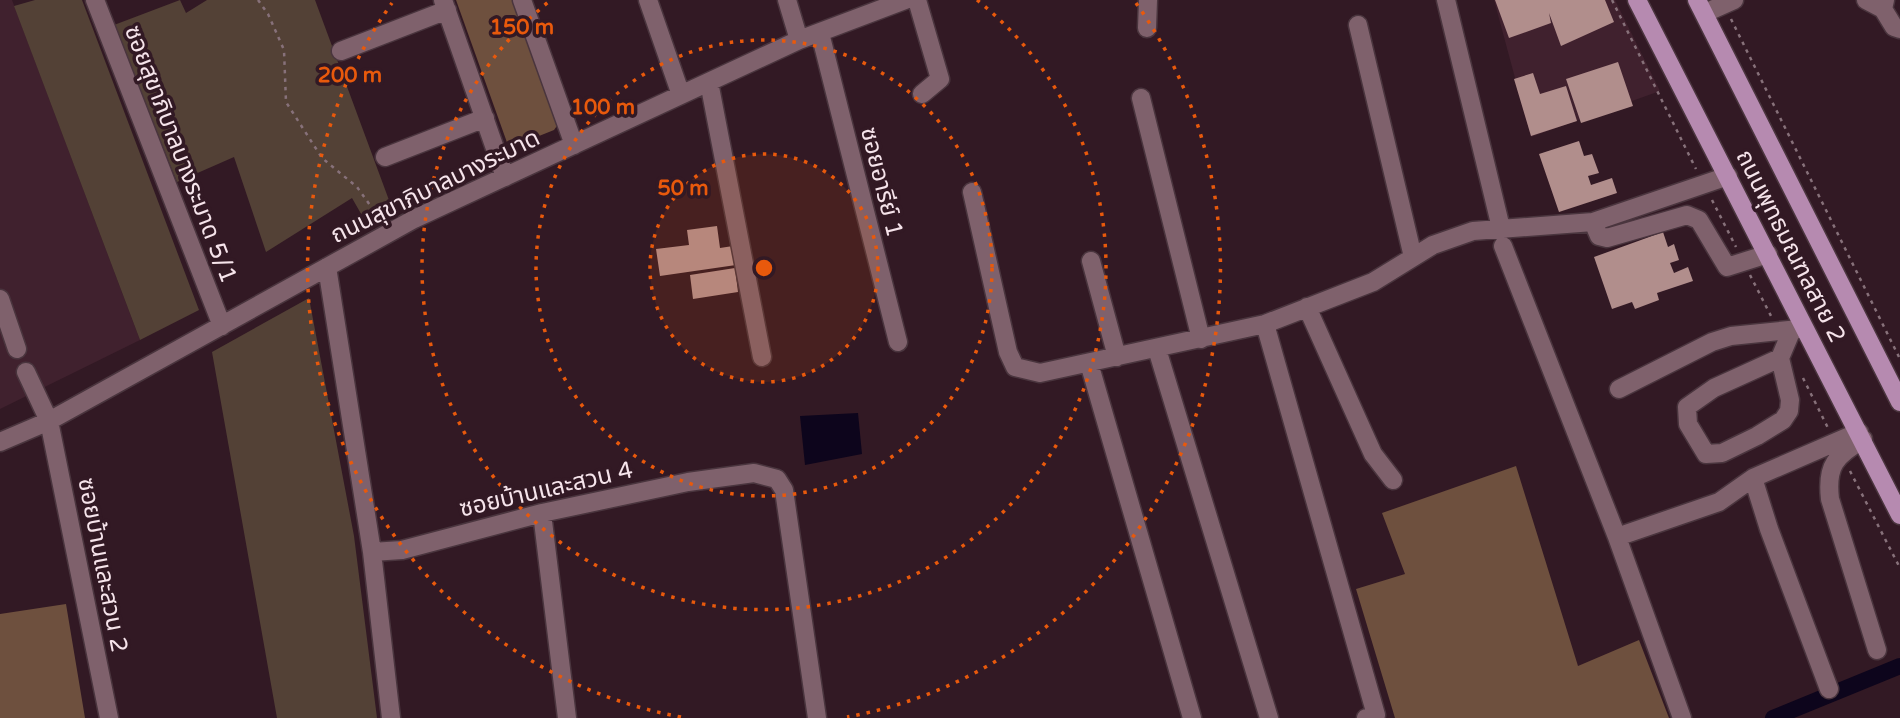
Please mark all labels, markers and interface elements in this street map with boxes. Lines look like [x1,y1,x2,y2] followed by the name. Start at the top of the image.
[490,15,554,40] text: 150 m
[118,21,243,287] street label: ซอยสุขาภิบาลบางระมาด 5/1
[318,63,382,88] text: 200 m
[571,95,635,120] text: 100 m
[326,123,545,250] street label: ถนนสุขาภิบาลบางระมาด
[854,124,909,240] street label: ซอยอารีย์ 1
[1729,145,1852,348] street label: ถนนพุทธมณฑลสาย 2
[657,176,709,201] text: 50 m
[752,256,776,280] centre of rings
[457,455,636,524] street label: ซอยบ้านและสวน 4
[71,475,134,655] street label: ซอยบ้านและสวน 2

